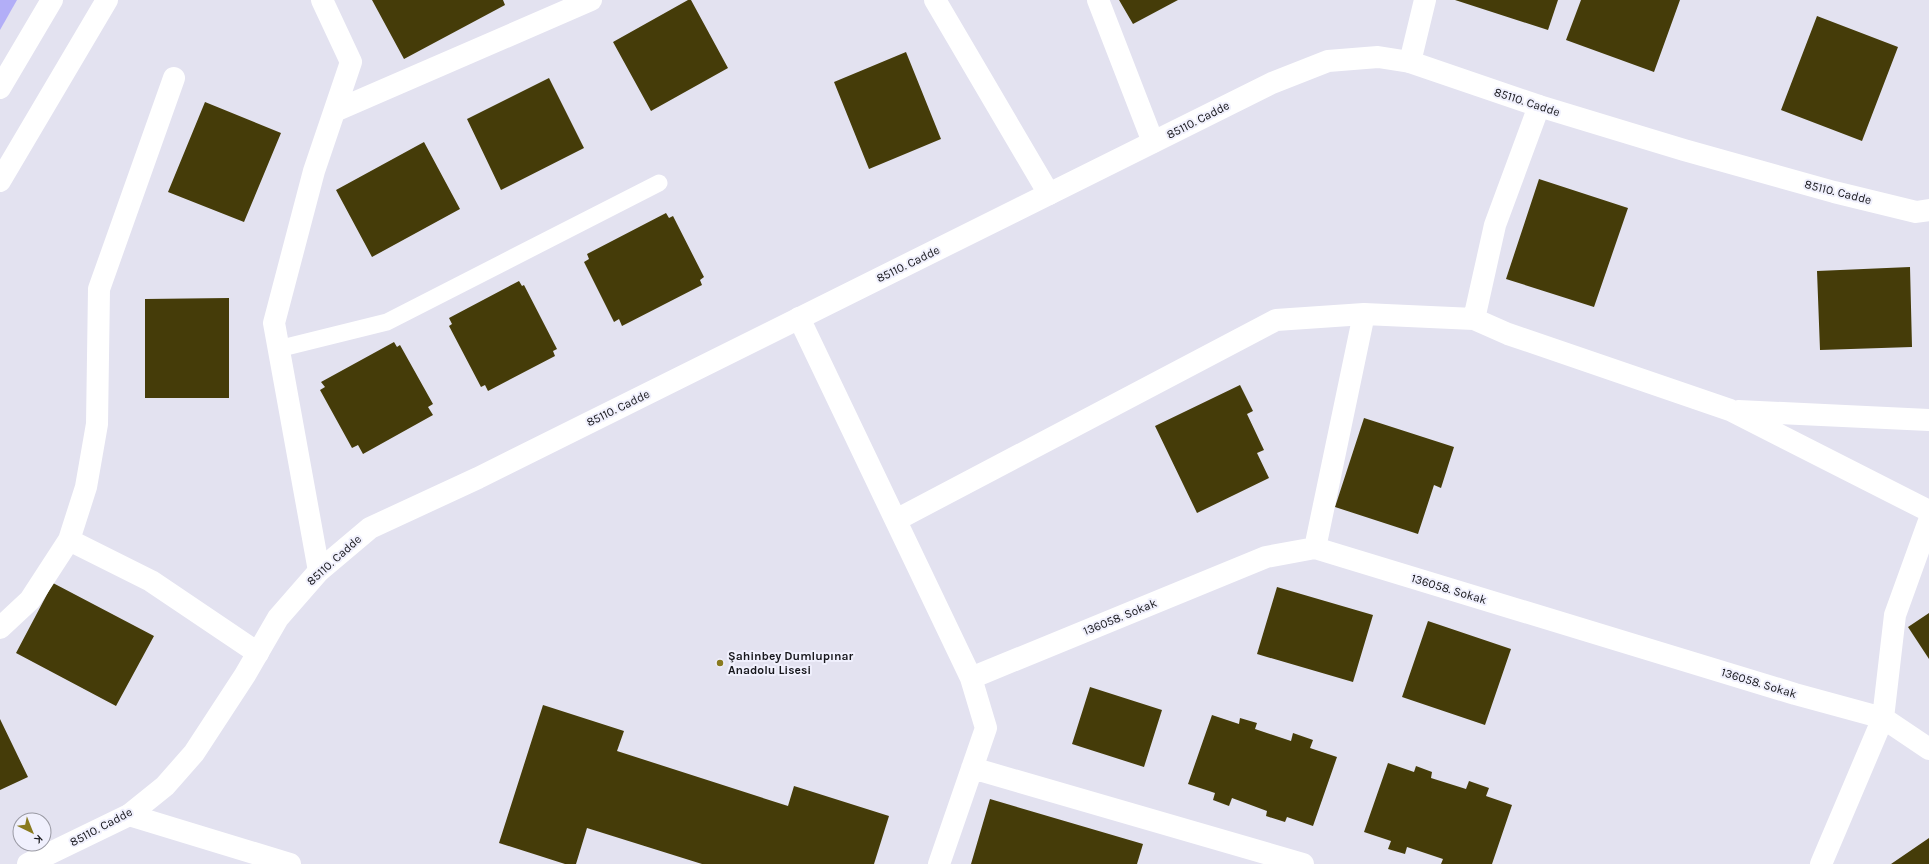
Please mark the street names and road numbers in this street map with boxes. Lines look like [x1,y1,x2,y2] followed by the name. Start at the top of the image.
[1492,85,1562,119] street label: 85110. Cadde
[1164,98,1232,142] street label: 85110. Cadde
[1803,177,1873,207] street label: 85110. Cadde
[874,243,942,285] street label: 85110. Cadde
[584,387,652,429] street label: 85110. Cadde
[304,532,364,588] street label: 85110. Cadde
[1410,571,1489,607] street label: 136058. Sokak
[1081,596,1159,638] street label: 136058. Sokak
[1720,665,1799,701] street label: 136058. Sokak
[67,805,135,849] street label: 85110. Cadde

